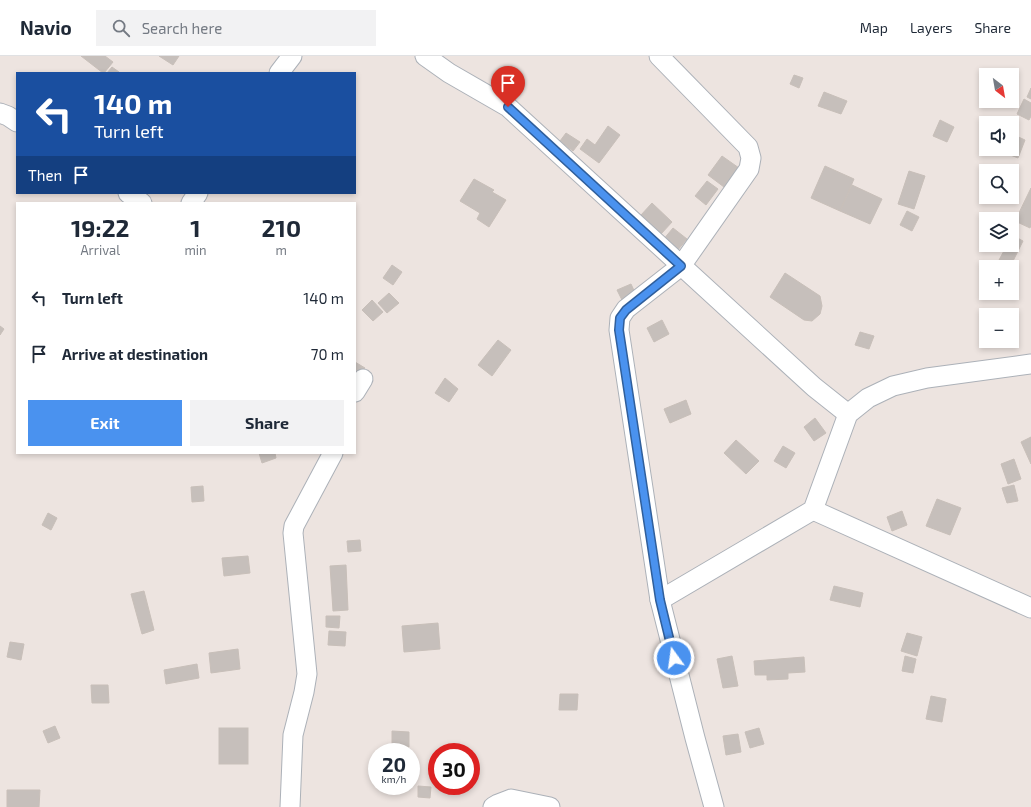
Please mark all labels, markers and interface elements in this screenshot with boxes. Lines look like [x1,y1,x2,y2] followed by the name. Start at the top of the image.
[96,10,376,46] search box
[20,16,72,39] text: Navio
[110,17,132,39] icon: search
[142,19,222,37] text: Search here
[860,19,888,36] text: Map
[910,19,952,36] text: Layers
[974,19,1011,36] text: Share
[491,66,525,107] pin
[979,68,1019,108] north arrow
[979,68,1019,348] map controls
[497,72,519,94] icon: arrive
[94,86,172,120] text: 140 m
[28,88,80,140] icon: left
[979,116,1019,156] button: sound
[94,120,164,142] text: Turn left
[70,164,92,186] icon: arrive
[979,164,1019,204] button: search
[28,166,62,184] text: Then
[979,212,1019,252] button: layers
[71,213,130,242] text: 19:22
[190,213,201,242] text: 1
[262,213,301,242] text: 210
[80,242,120,258] text: Arrival
[184,242,207,258] text: min
[276,242,287,258] text: m
[979,260,1019,300] button: +
[28,287,50,309] icon: left
[62,289,123,307] text: Turn left
[303,289,344,307] text: 140 m
[979,308,1019,348] button: −
[28,343,50,365] icon: arrive
[62,345,208,363] text: Arrive at destination
[311,345,344,363] text: 70 m
[28,400,182,446] button: Exit
[190,400,344,446] button: Share
[653,637,695,679] position arrow
[428,743,480,795] speed limit sign: 30
[382,752,406,776] text: 20
[382,773,406,785] text: km/h

